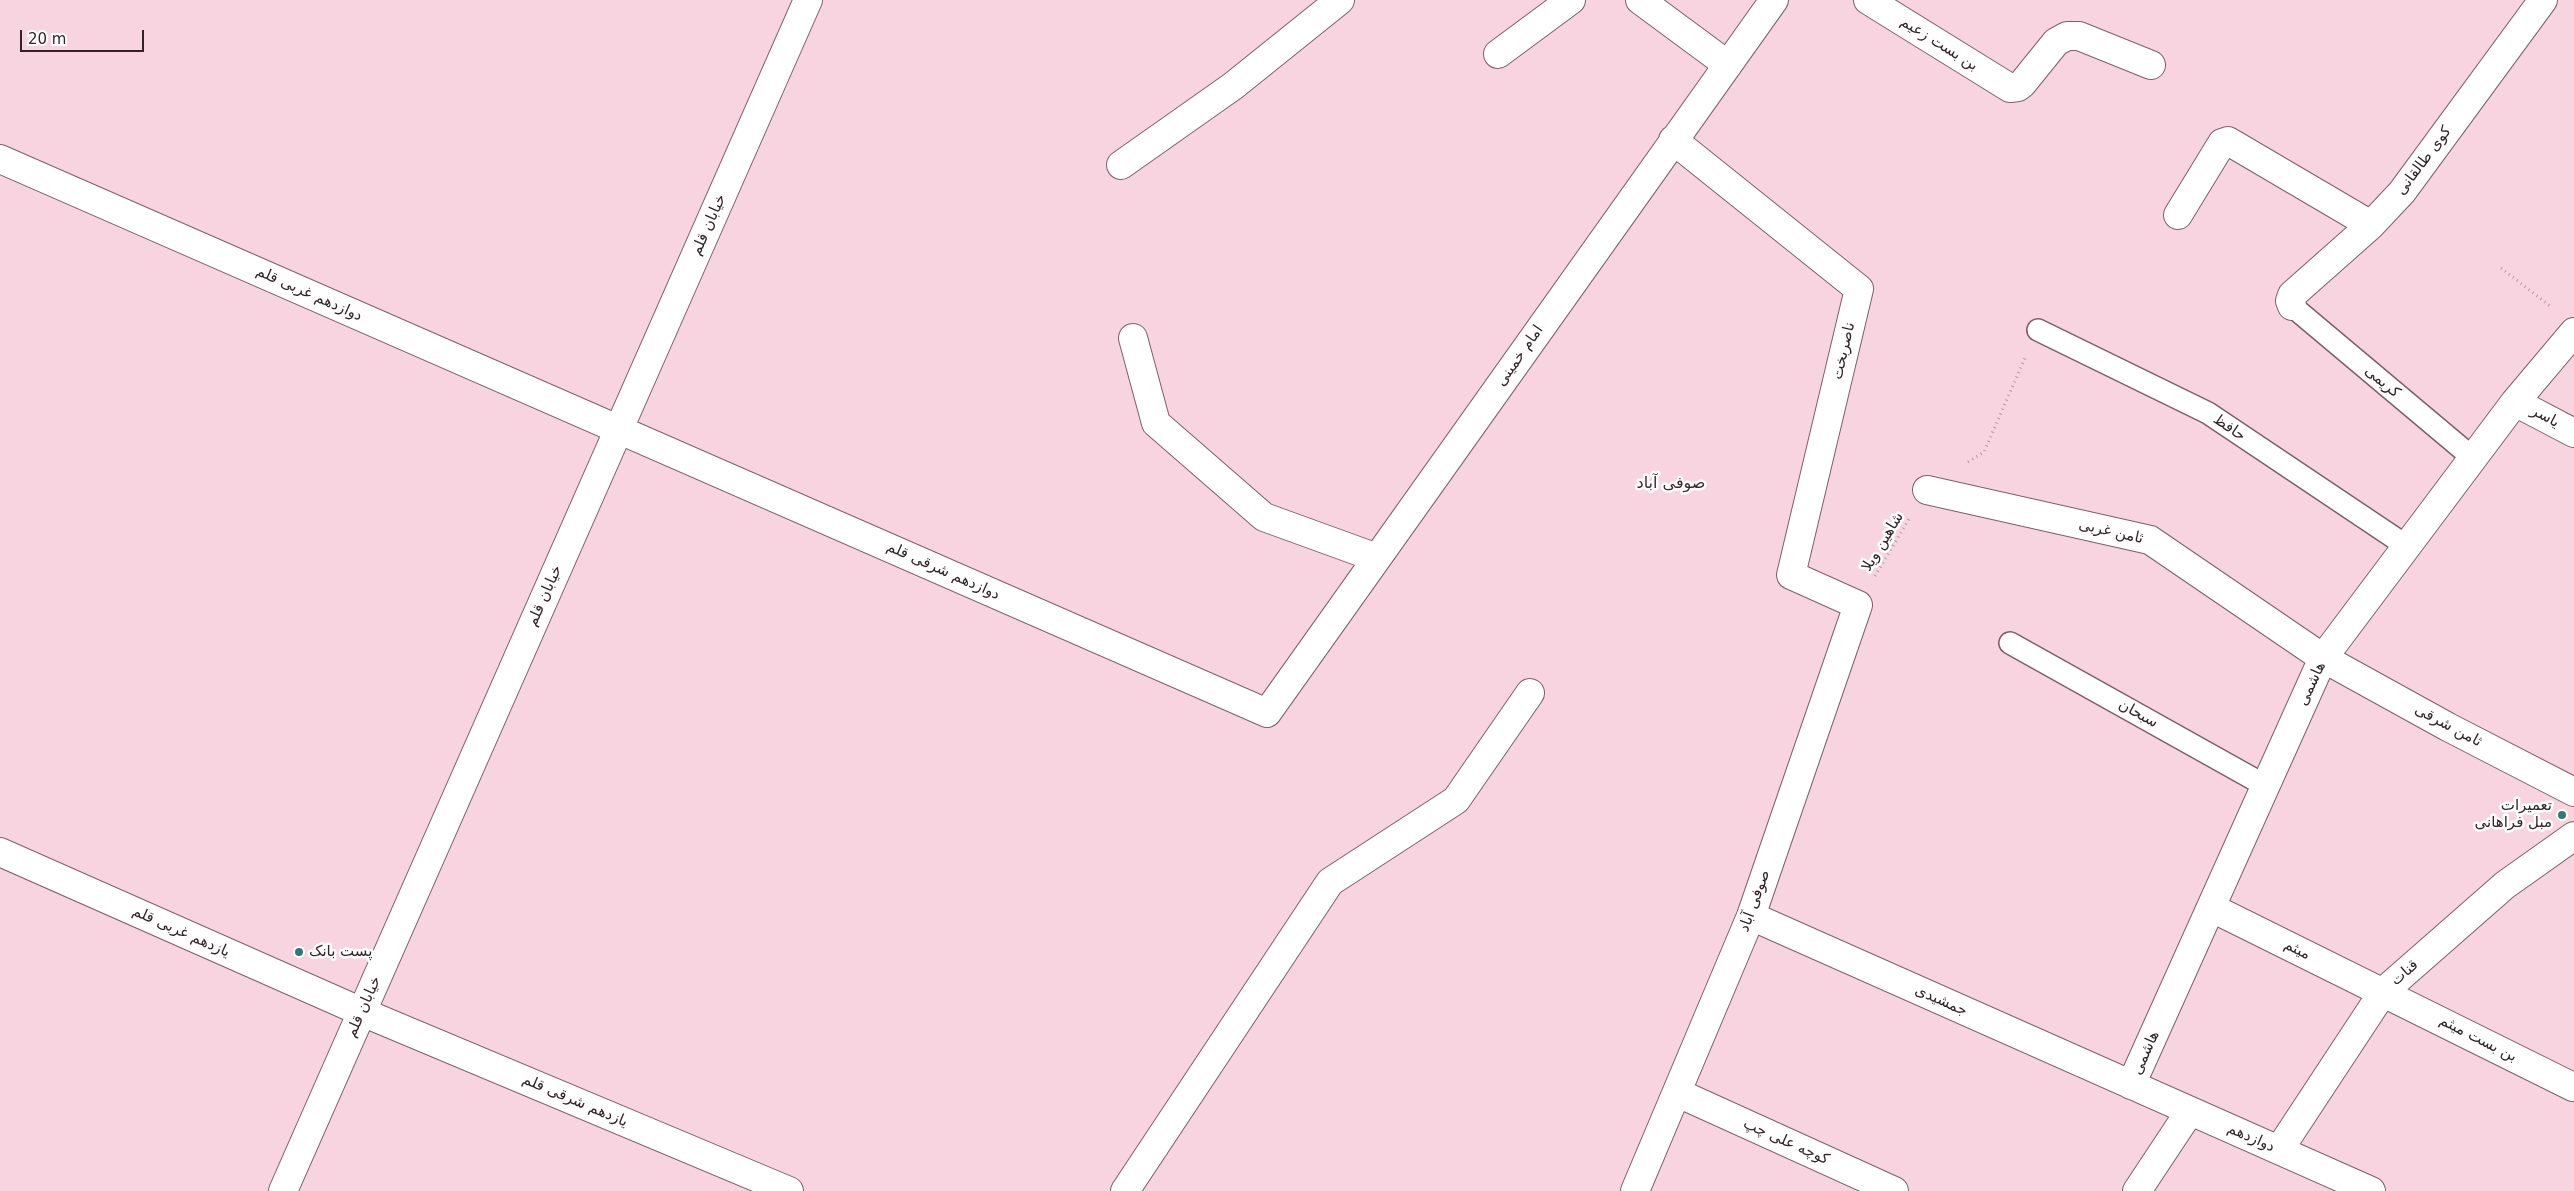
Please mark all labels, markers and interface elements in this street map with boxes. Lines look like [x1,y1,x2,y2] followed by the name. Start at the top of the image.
[1897,13,1981,75] street label: بن بست زعیم
[22,20,146,52] scale bar
[28,30,66,48] text: 20 m
[2392,123,2456,199] street label: کوی طالقانی
[688,192,730,258] street label: خیابان قلم
[253,263,365,325] street label: دوازدهم غربی قلم
[1829,321,1859,381] street label: ناصربخت
[1492,322,1548,390] street label: امام خمینی
[2361,362,2403,402] street label: کریمی
[2528,402,2562,432] street label: یاسر
[2209,411,2249,445] street label: حافظ
[1637,474,1705,494] district label: صوفی آباد
[1858,509,1908,575] street label: شاهین ویلا
[2077,516,2145,548] street label: ثامن غربی
[884,538,1002,604] street label: دوازدهم شرقی قلم
[524,563,566,629] street label: خیابان قلم
[2294,659,2330,709] street label: هاشمی
[2115,696,2161,732] street label: سبحان
[2411,701,2485,751] street label: ثامن شرقی
[2475,797,2552,832] place label: تعمیرات مبل فراهانی
[2556,809,2568,821] marker: تعمیرات مبل فراهانی
[1736,868,1774,934] street label: صوفی آباد
[129,902,233,962] street label: یازدهم غربی قلم
[2281,936,2313,964] street label: میثم
[309,943,372,961] place label: پست بانک
[293,946,305,958] marker: پست بانک
[2388,956,2422,990] street label: قنات
[343,974,385,1040] street label: خیابان قلم
[1912,981,1970,1021] street label: جمشیدی
[2436,1012,2520,1066] street label: بن بست میثم
[2128,1028,2164,1078] street label: هاشمی
[520,1071,630,1131] street label: یازدهم شرقی قلم
[1740,1115,1832,1169] street label: کوچه علی چپ
[2225,1120,2277,1156] street label: دوازدهم

